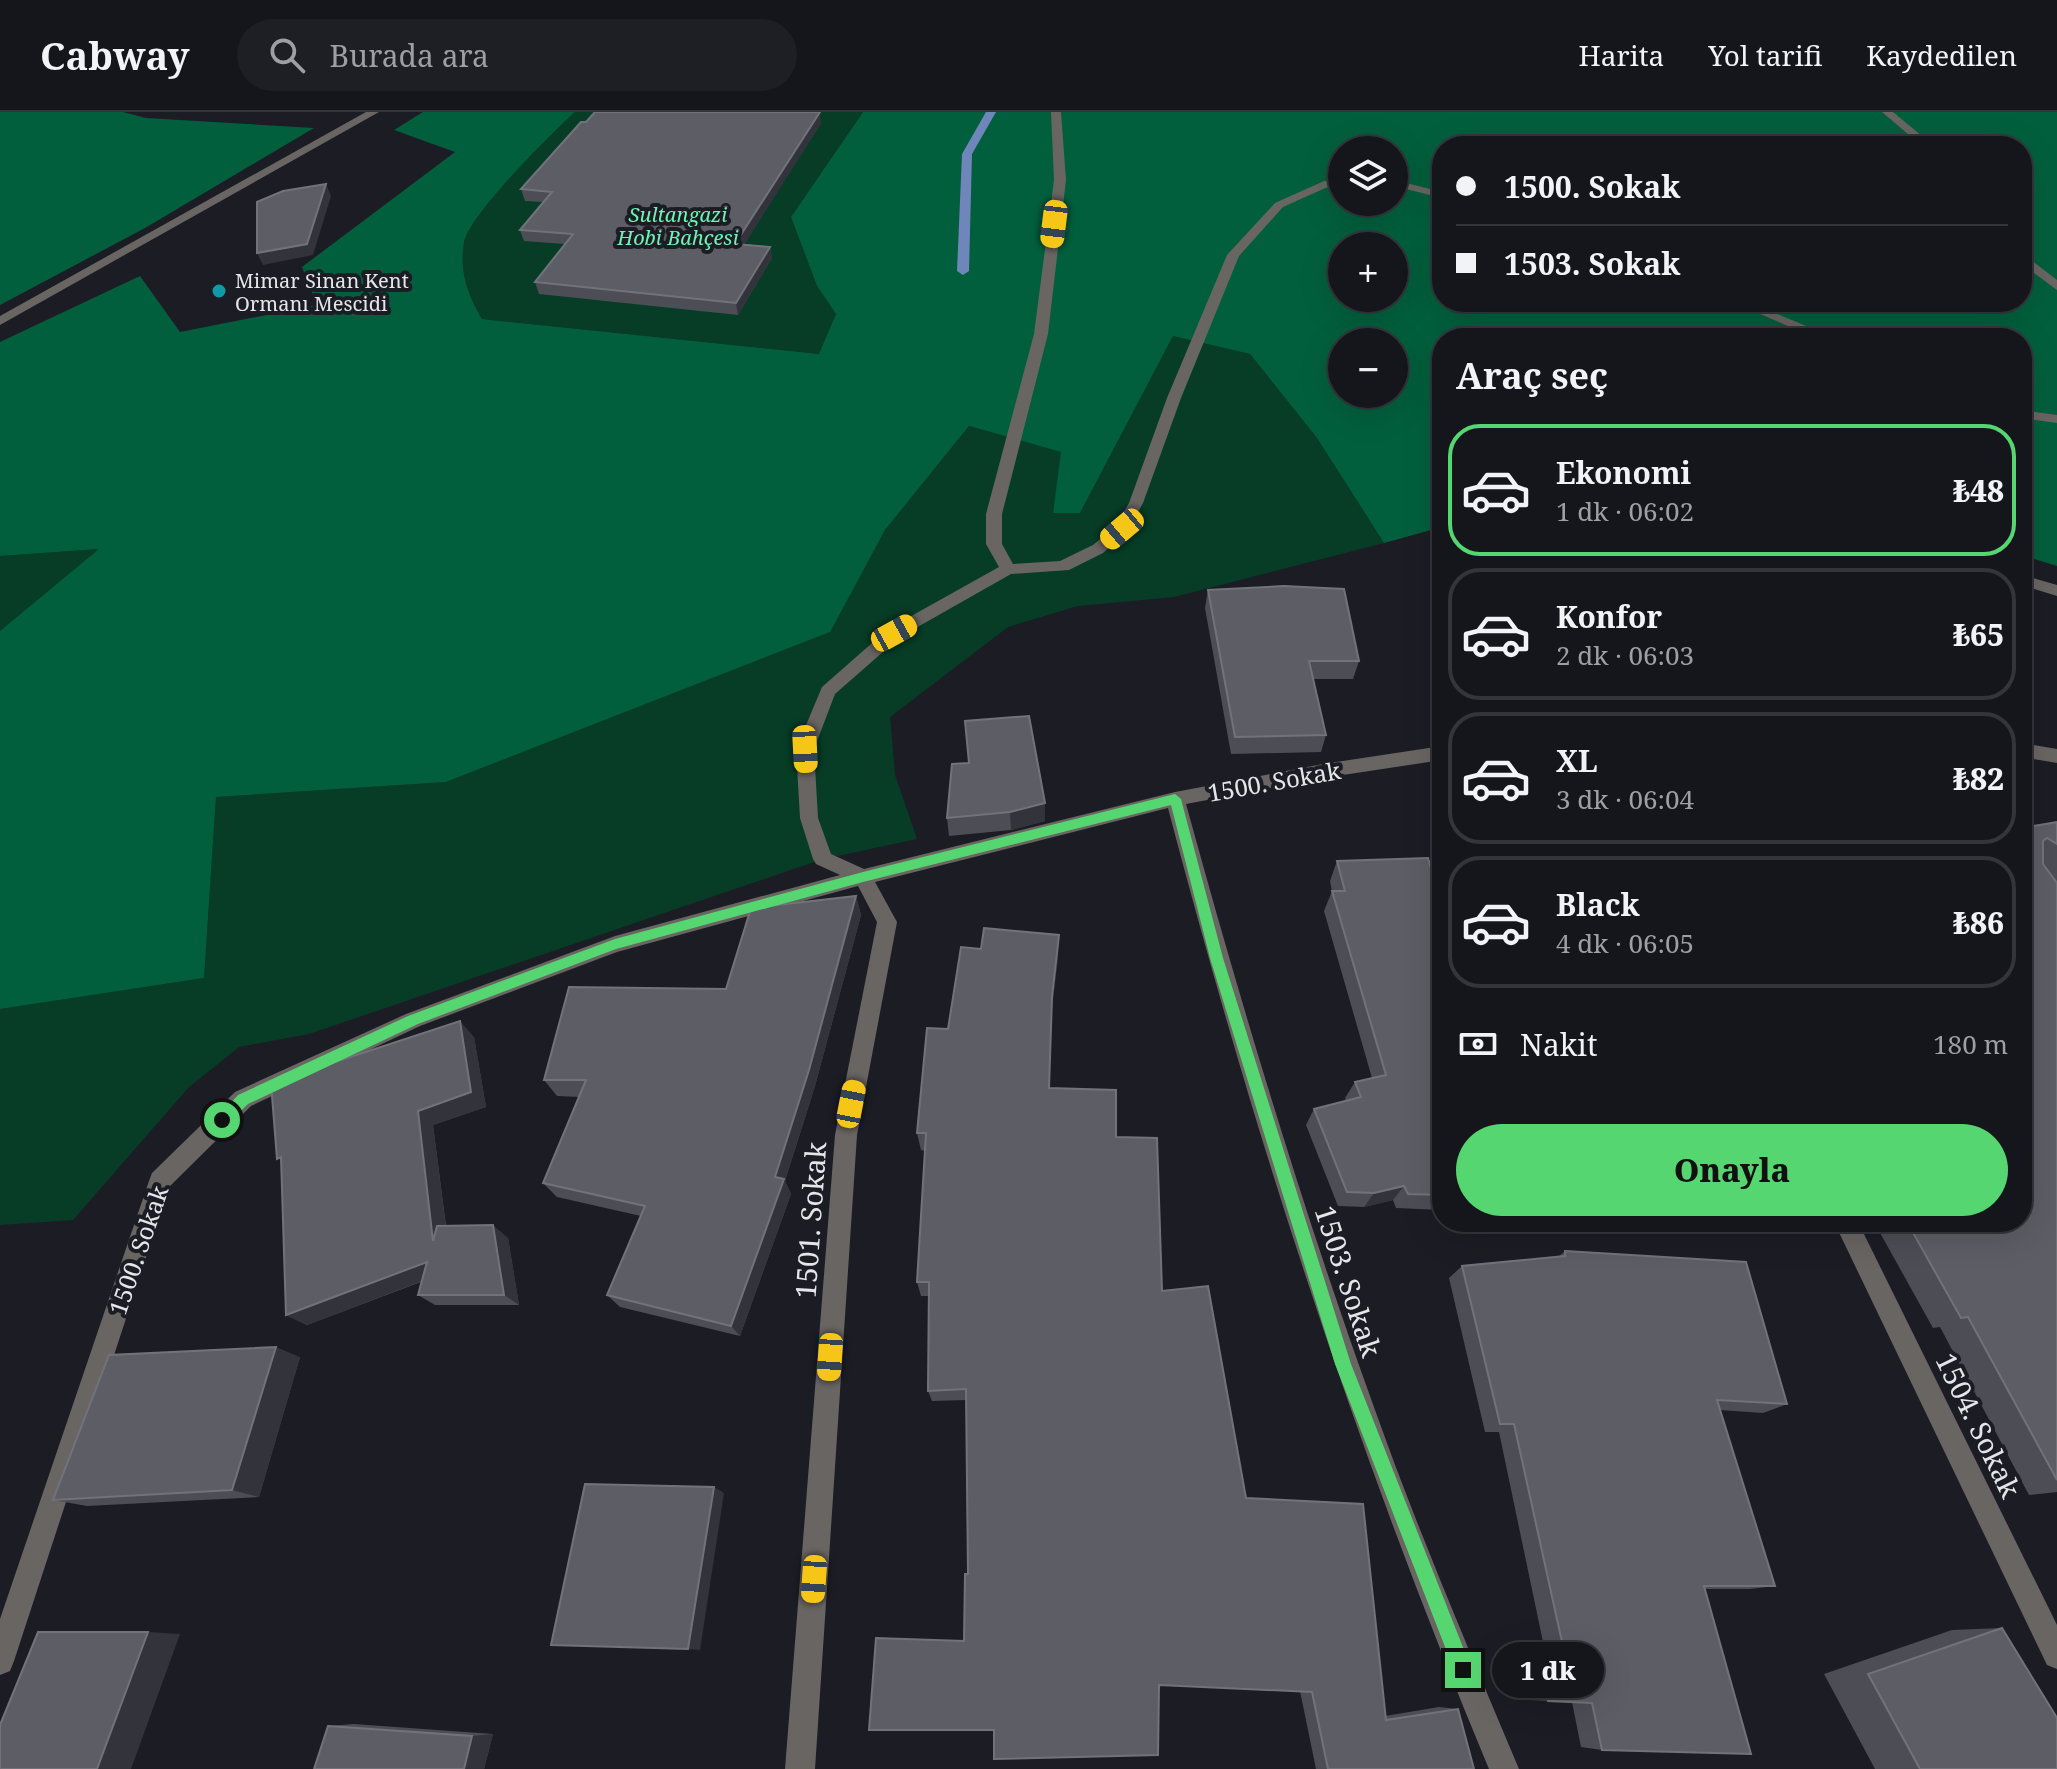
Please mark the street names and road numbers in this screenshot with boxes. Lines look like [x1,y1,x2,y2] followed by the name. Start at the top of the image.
[1205,753,1344,809] street label: 1500. Sokak
[786,1140,834,1300] street label: 1501. Sokak
[101,1180,176,1319] street label: 1500. Sokak
[1307,1201,1391,1362] street label: 1503. Sokak
[1928,1346,2031,1504] street label: 1504. Sokak

